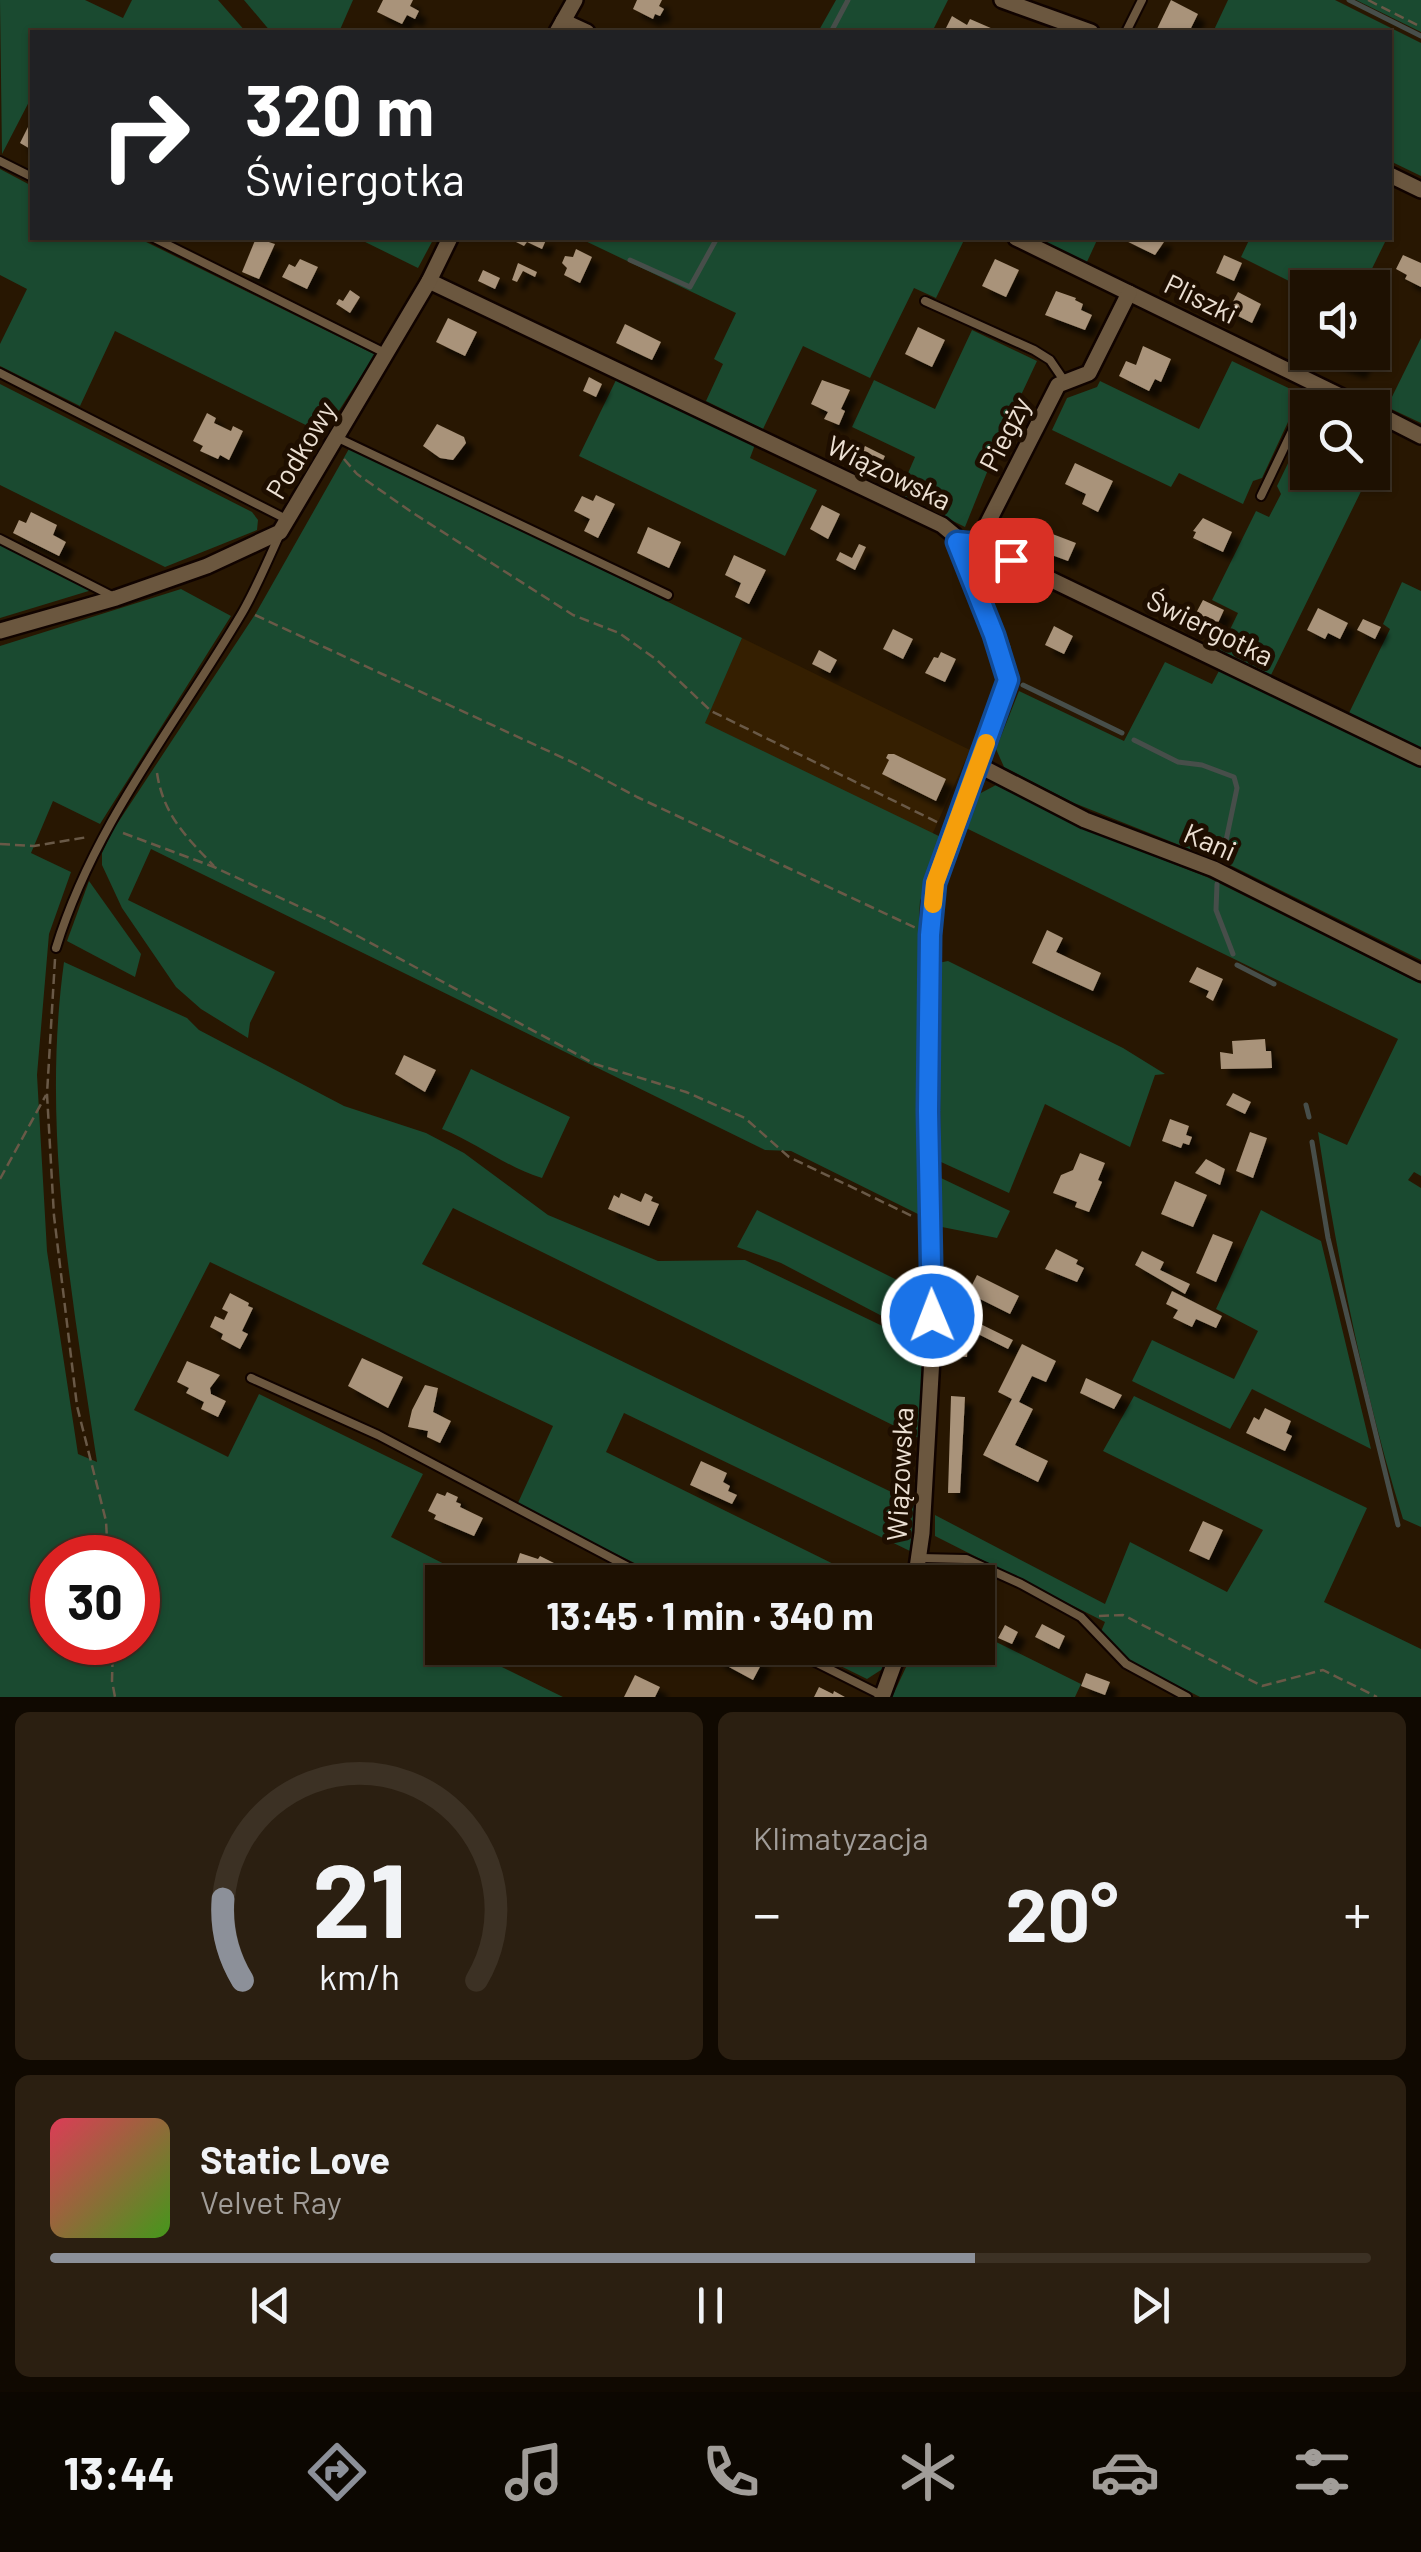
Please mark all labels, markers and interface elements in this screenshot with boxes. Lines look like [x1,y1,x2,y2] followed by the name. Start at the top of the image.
[245,66,434,150] text: 320 m
[80,70,210,200] icon: right
[245,151,465,205] text: Świergotka
[1159,266,1244,330] street label: Pliszki
[1290,270,1390,490] map controls
[1290,270,1390,370] button: sound
[1290,390,1390,490] button: search
[971,391,1037,476] street label: Piegży
[258,394,343,504] street label: Podkowy
[822,427,957,517] street label: Wiązowska
[969,518,1054,603] pin
[984,533,1039,588] icon: arrive
[1142,582,1279,672] street label: Świergotka
[1179,815,1242,867] street label: Kani
[880,1264,984,1368] position arrow
[879,1406,919,1542] street label: Wiązowska
[30,1535,160,1665] speed limit sign: 30
[546,1592,874,1638] text: 13:45 · 1 min · 340 m
[753,1818,929,1856] text: Klimatyzacja
[312,1834,406,1959] text: 21
[1006,1867,1118,1957] text: 20°
[753,1879,781,1945] text: −
[1343,1879,1371,1945] text: +
[319,1954,399,1997] text: km/h
[200,2136,390,2182] text: Static Love
[200,2182,342,2220] text: Velvet Ray
[243,2278,298,2333] icon: previous
[683,2278,738,2333] icon: pause
[1123,2278,1178,2333] icon: next
[302,2437,372,2507] icon: directions
[499,2437,569,2507] icon: music
[696,2437,766,2507] icon: phone
[893,2437,963,2507] icon: climate
[1090,2437,1160,2507] icon: car
[1287,2437,1357,2507] icon: filters
[64,2445,175,2499] text: 13:44

